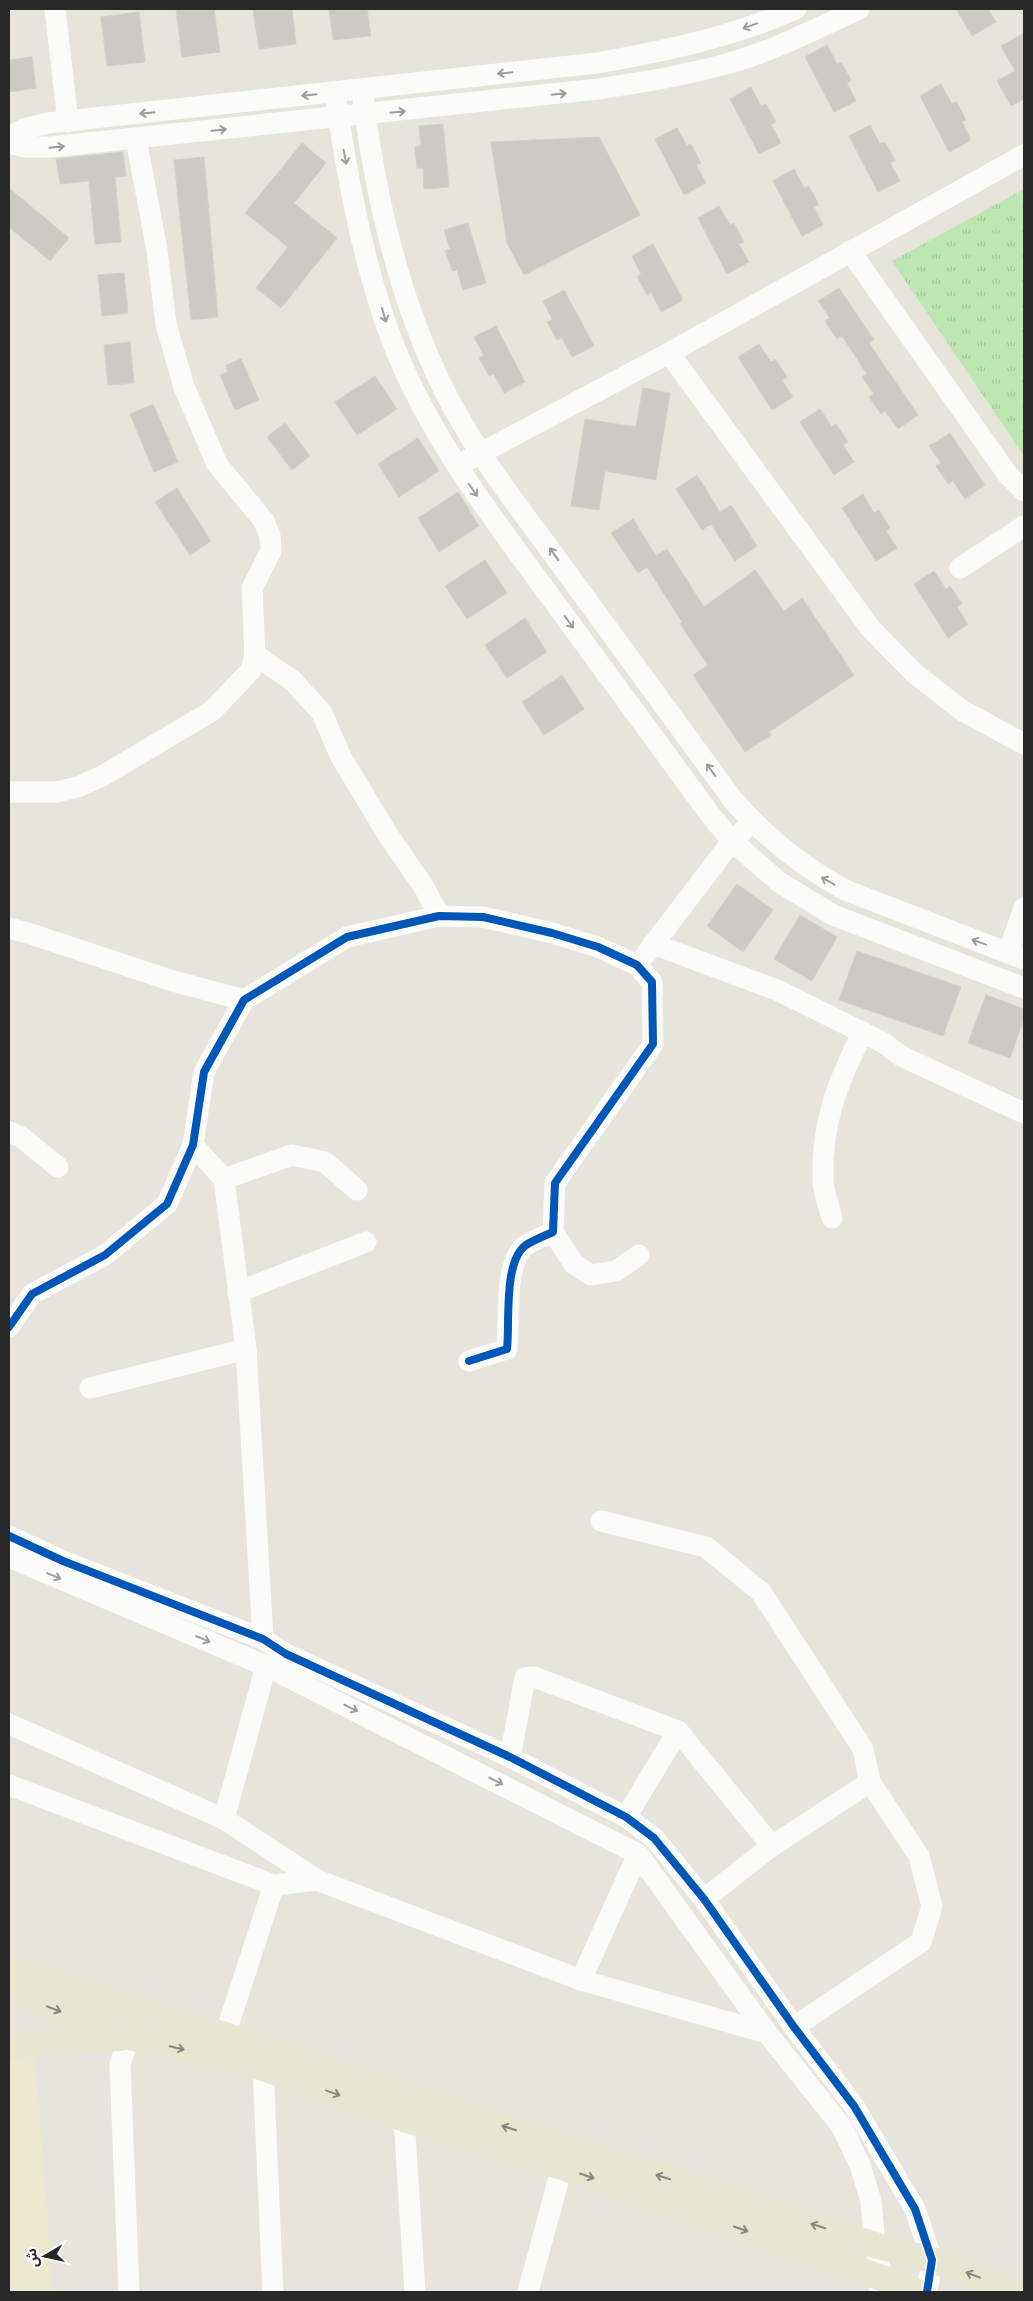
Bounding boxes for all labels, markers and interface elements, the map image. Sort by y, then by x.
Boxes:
one-way arrow [743,22,758,31]
one-way arrow [498,68,514,78]
one-way arrow [551,89,567,99]
one-way arrow [301,90,317,100]
one-way arrow [389,107,405,117]
one-way arrow [140,108,156,118]
one-way arrow [210,125,226,135]
one-way arrow [49,142,65,151]
one-way arrow [341,149,350,165]
one-way arrow [380,307,390,323]
one-way arrow [468,483,478,497]
one-way arrow [548,548,559,561]
one-way arrow [564,615,574,629]
one-way arrow [706,764,717,777]
one-way arrow [821,876,836,885]
one-way arrow [971,937,987,946]
one-way arrow [46,1572,61,1582]
one-way arrow [196,1636,211,1645]
one-way arrow [343,1703,358,1713]
one-way arrow [488,1777,503,1787]
one-way arrow [46,2005,61,2014]
one-way arrow [168,2044,184,2053]
one-way arrow [324,2089,340,2098]
one-way arrow [501,2122,517,2132]
one-way arrow [579,2172,594,2181]
one-way arrow [656,2172,672,2181]
one-way arrow [811,2221,827,2230]
one-way arrow [732,2225,748,2234]
north arrow [20,2231,70,2281]
text: ش [21,2247,44,2269]
one-way arrow [966,2270,981,2279]

